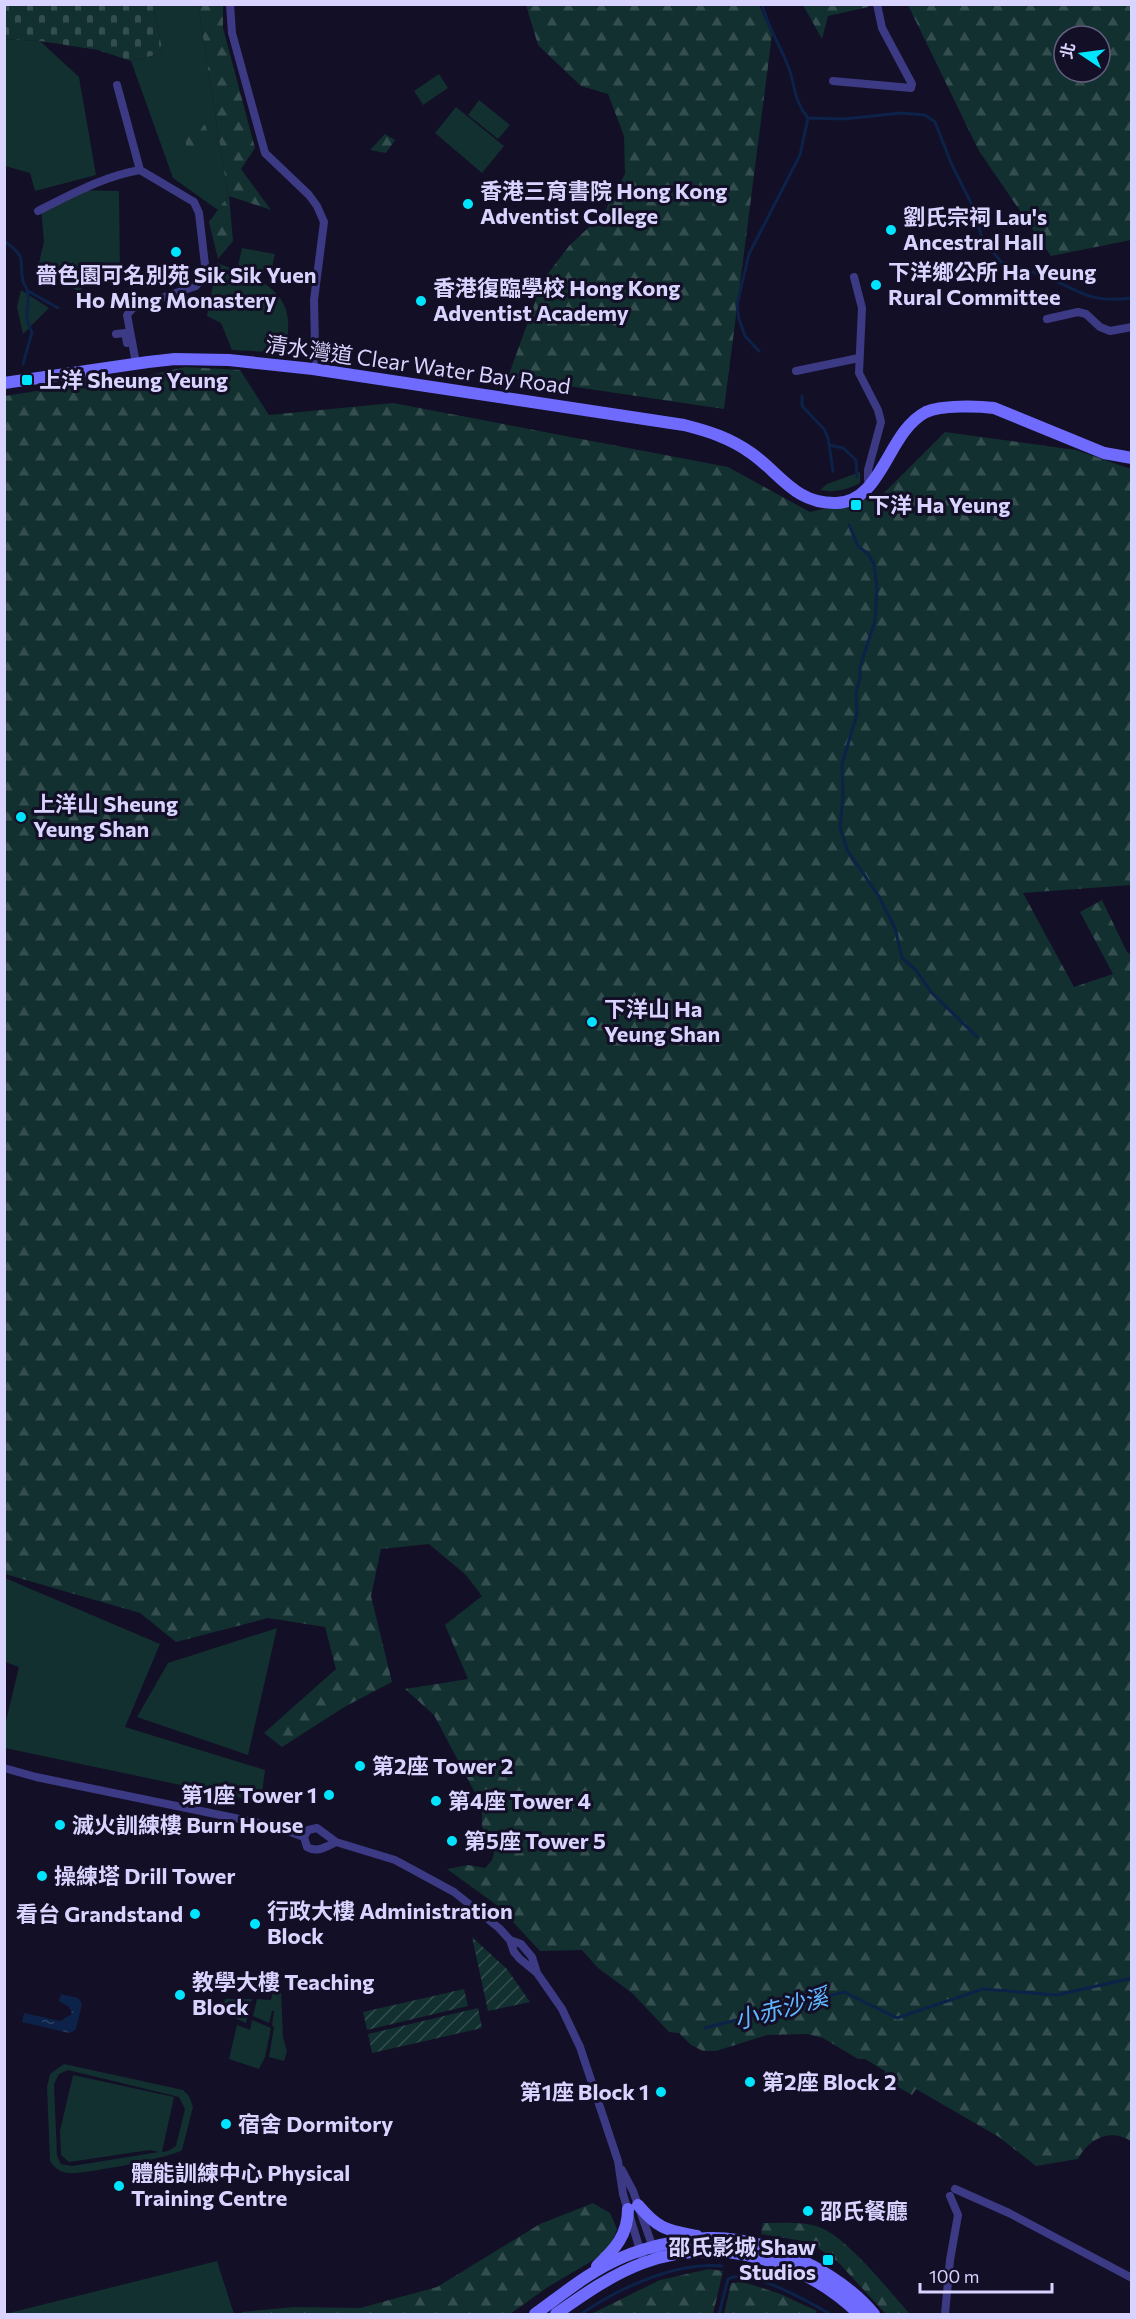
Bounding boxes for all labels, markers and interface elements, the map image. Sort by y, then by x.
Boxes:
north arrow [1052,24,1112,84]
text: 北 [1056,41,1078,60]
place label: 香港三育書院 Hong Kong Adventist College [480,177,727,229]
marker: 香港三育書院 Hong Kong Adventist College [461,197,475,211]
place label: 劉氏宗祠 Lau's Ancestral Hall [903,203,1047,255]
marker: 劉氏宗祠 Lau's Ancestral Hall [884,223,898,237]
marker: 嗇色園可名別苑 Sik Sik Yuen Ho Ming Monastery [169,245,183,259]
place label: 下洋鄉公所 Ha Yeung Rural Committee [888,258,1096,310]
place label: 嗇色園可名別苑 Sik Sik Yuen Ho Ming Monastery [36,261,316,313]
place label: 香港復臨學校 Hong Kong Adventist Academy [433,274,680,326]
marker: 下洋鄉公所 Ha Yeung Rural Committee [869,278,883,292]
marker: 香港復臨學校 Hong Kong Adventist Academy [414,294,428,308]
street label: 清水灣道 Clear Water Bay Road [264,330,572,399]
place label: 上洋 Sheung Yeung [39,366,228,393]
marker: 上洋 Sheung Yeung [20,373,34,387]
place label: 下洋 Ha Yeung [868,491,1010,518]
marker: 下洋 Ha Yeung [849,498,863,512]
place label: 上洋山 Sheung Yeung Shan [33,790,178,842]
marker: 上洋山 Sheung Yeung Shan [14,810,28,824]
place label: 下洋山 Ha Yeung Shan [604,995,720,1047]
marker: 下洋山 Ha Yeung Shan [585,1015,599,1029]
place label: 第2座 Tower 2 [372,1752,513,1779]
marker: 第2座 Tower 2 [353,1759,367,1773]
place label: 第1座 Tower 1 [181,1781,317,1808]
place label: 第4座 Tower 4 [448,1787,591,1814]
marker: 第1座 Tower 1 [322,1788,336,1802]
marker: 第4座 Tower 4 [429,1794,443,1808]
place label: 滅火訓練樓 Burn House [72,1811,303,1838]
marker: 滅火訓練樓 Burn House [53,1818,67,1832]
place label: 第5座 Tower 5 [464,1827,606,1854]
marker: 第5座 Tower 5 [445,1834,459,1848]
place label: 操練塔 Drill Tower [54,1862,235,1889]
marker: 操練塔 Drill Tower [35,1869,49,1883]
place label: 行政大樓 Administration Block [267,1897,513,1949]
place label: 看台 Grandstand [16,1900,183,1927]
marker: 看台 Grandstand [188,1907,202,1921]
marker: 行政大樓 Administration Block [248,1917,262,1931]
place label: 教學大樓 Teaching Block [192,1968,374,2020]
water label: 小赤沙溪 [730,1980,834,2034]
marker: 教學大樓 Teaching Block [173,1988,187,2002]
place label: 第2座 Block 2 [762,2068,896,2095]
marker: 第2座 Block 2 [743,2075,757,2089]
place label: 第1座 Block 1 [520,2078,649,2105]
marker: 第1座 Block 1 [654,2085,668,2099]
place label: 宿舍 Dormitory [238,2110,393,2137]
marker: 宿舍 Dormitory [219,2117,233,2131]
place label: 體能訓練中心 Physical Training Centre [131,2159,350,2211]
marker: 體能訓練中心 Physical Training Centre [112,2179,126,2193]
place label: 邵氏餐廳 [820,2197,908,2224]
marker: 邵氏餐廳 [801,2204,815,2218]
place label: 邵氏影城 Shaw Studios [668,2233,816,2285]
marker: 邵氏影城 Shaw Studios [821,2253,835,2267]
scale bar [920,2256,1052,2294]
text: 100 m [929,2265,979,2287]

